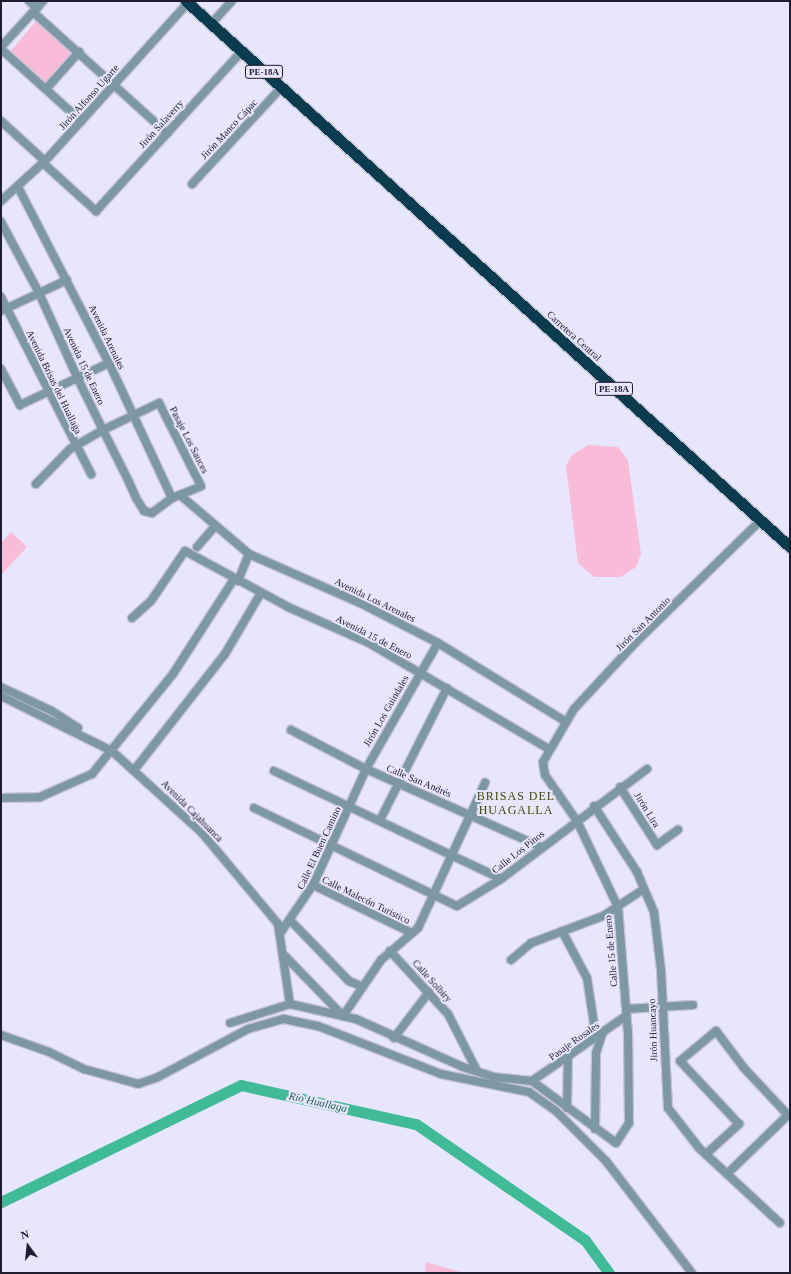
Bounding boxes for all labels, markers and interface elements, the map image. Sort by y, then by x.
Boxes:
street label: Jirón Alfonso Ugarte [56,62,122,132]
road number: PE-18A [245,65,283,79]
street label: Jirón Manco Cápac [198,96,260,162]
street label: Jirón Salaverry [136,97,186,151]
street label: Avenida Arenales [86,302,128,372]
street label: Carretera Central [544,308,604,364]
street label: Avenida 15 de Enero [61,325,107,407]
street label: Avenida Brisas del Huallaga [24,328,84,436]
road number: PE-18A [595,382,633,396]
street label: Pasaje Los Sauces [167,405,211,475]
street label: Avenida Los Arenales [333,575,417,625]
street label: Jirón San Antonio [613,594,673,654]
street label: Avenida 15 de Enero [334,613,414,661]
street label: Jirón Los Guindales [361,673,411,749]
street label: Calle San Andrés [384,762,454,800]
street label: Avenida Cajahuanca [159,778,225,844]
district label: BRISAS DEL HUAGALLA [477,790,555,818]
street label: Jirón Lira [632,790,662,830]
street label: Calle El Buen Camino [294,805,344,891]
street label: Calle Los Pinos [489,828,547,876]
street label: Calle Malecón Turistico [320,873,412,927]
street label: Calle 15 de Enero [602,915,620,987]
street label: Calle Soibiry [410,957,454,1005]
street label: Jirón Huancayo [646,998,660,1062]
street label: Pasaje Rosales [546,1019,602,1063]
water label: Río Huallaga [287,1089,349,1115]
north arrow [8,1226,48,1266]
text: N [19,1228,30,1241]

